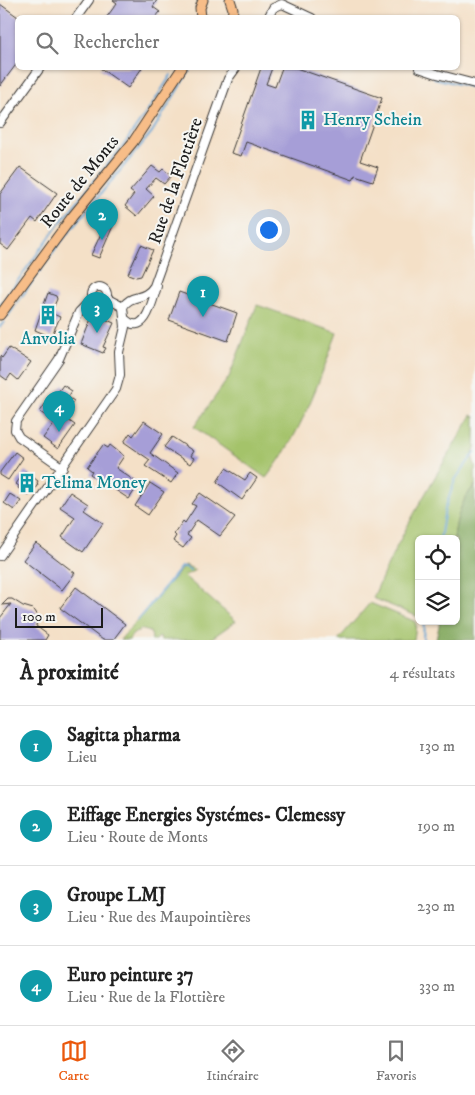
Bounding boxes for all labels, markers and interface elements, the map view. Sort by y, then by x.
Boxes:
search box [15,15,460,70]
icon: search [33,29,61,57]
text: Rechercher [73,31,159,54]
building icon: Henry Schein [297,109,319,131]
place label: Henry Schein [323,109,422,131]
street label: Rue de la Flottière [144,115,208,247]
street label: Route de Monts [36,131,124,233]
pin: 2 [86,199,118,240]
your location [256,217,282,243]
pin: 1 [187,276,219,317]
pin: 3 [81,292,113,333]
building icon: Anvolia [37,304,59,326]
place label: Anvolia [20,328,76,350]
pin: 4 [43,391,75,432]
building icon: Telima Money [16,472,38,494]
place label: Telima Money [42,472,147,494]
map controls [415,535,460,625]
button: locate [415,535,460,580]
button: layers [415,580,460,625]
scale bar [15,605,102,628]
text: 100 m [22,608,56,626]
text: À proximité [20,660,119,686]
text: 4 résultats [390,663,455,683]
text: Sagitta pharma [67,724,180,747]
text: 1 [33,736,39,756]
text: 130 m [419,736,455,756]
text: Lieu [67,747,97,767]
text: Eiffage Energies Systémes- Clemessy [67,804,345,827]
text: 2 [32,816,40,836]
text: 190 m [417,816,455,836]
text: Lieu · Route de Monts [67,827,208,847]
text: Groupe LMJ [67,884,166,907]
text: 3 [33,896,39,916]
text: 230 m [417,896,455,916]
text: Lieu · Rue des Maupointières [67,907,251,927]
text: Euro peinture 37 [67,964,194,987]
text: 4 [31,976,41,996]
text: 330 m [419,976,455,996]
text: Lieu · Rue de la Flottière [67,987,225,1007]
tab: Carte [59,1037,89,1085]
tab: Itinéraire [206,1037,259,1085]
tab: Favoris [376,1037,416,1085]

